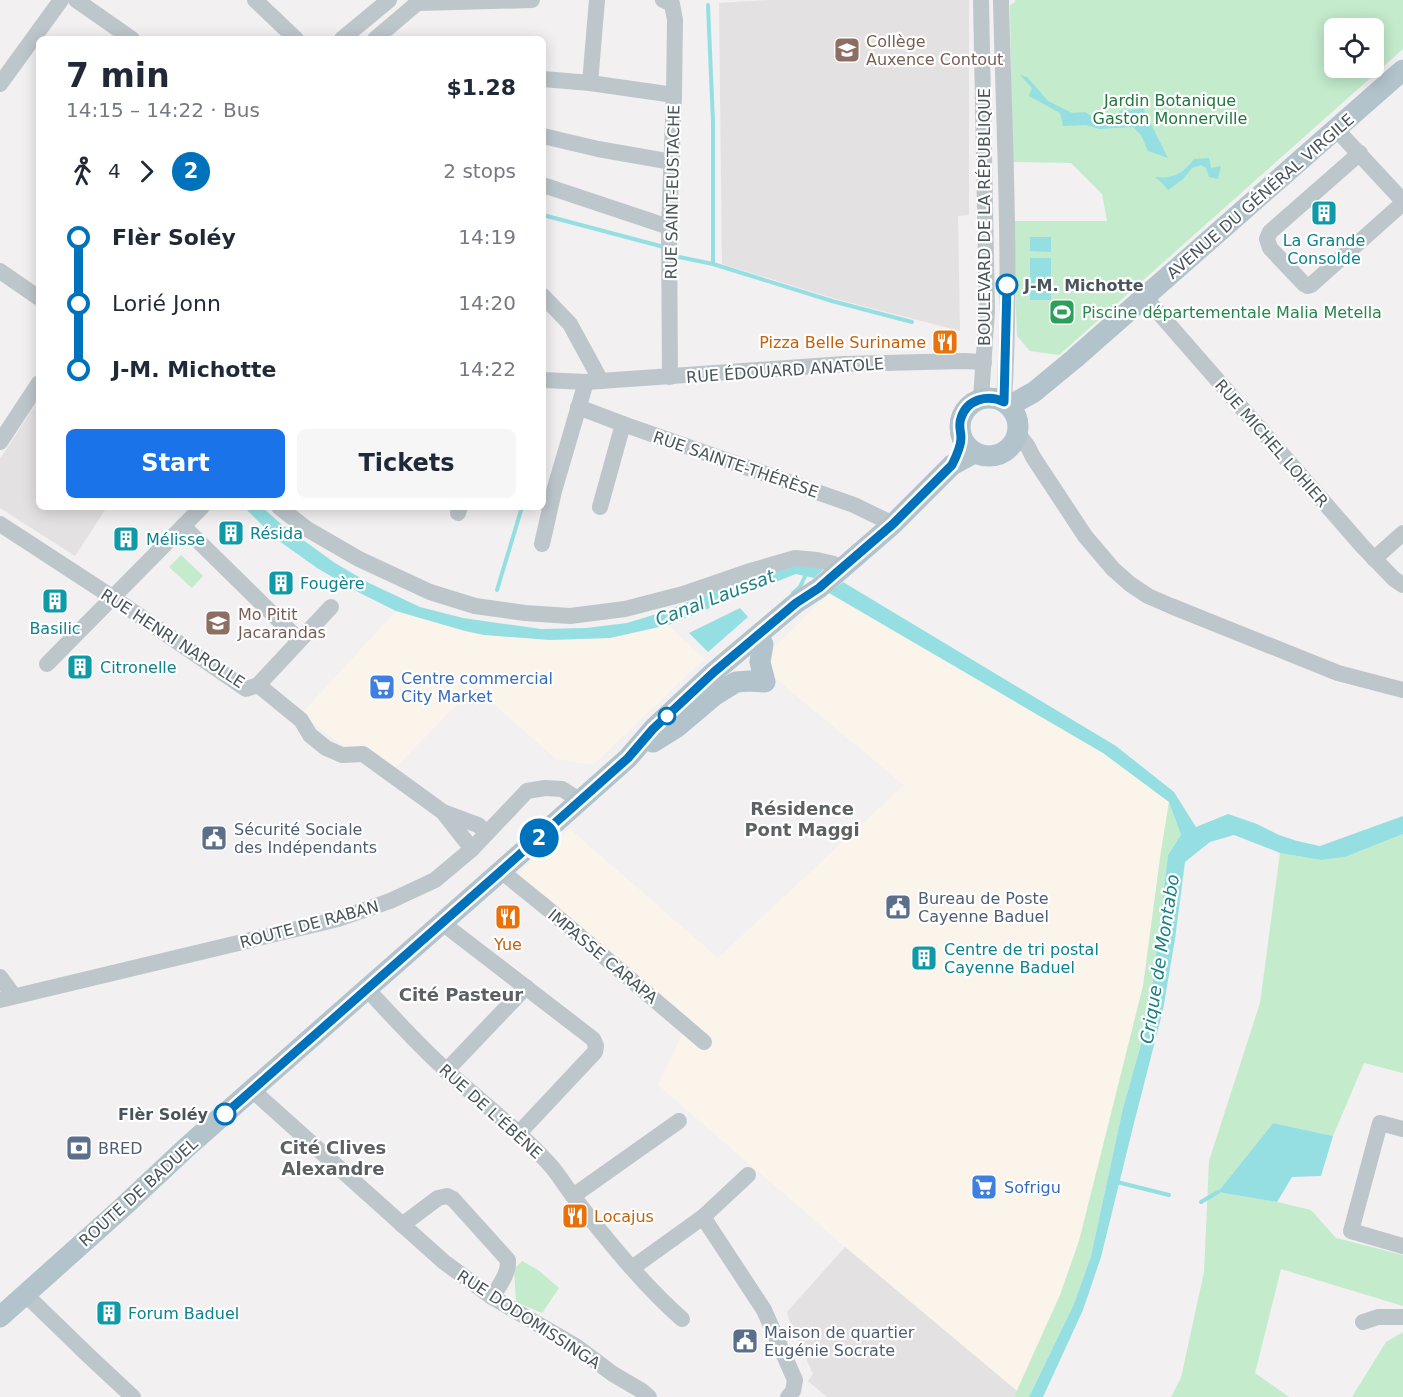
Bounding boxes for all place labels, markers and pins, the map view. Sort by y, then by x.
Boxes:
place label: Collège Auxence Contout [866,32,1003,69]
school or university icon: Collège Auxence Contout [832,35,862,65]
building icon: La Grande Consolde [1309,198,1339,228]
place label: La Grande Consolde [1283,231,1365,268]
marker: J-M. Michotte [996,274,1018,296]
place label: J-M. Michotte [1023,276,1144,295]
sports icon: Piscine départementale Malia Metella [1047,297,1077,327]
place label: Piscine départementale Malia Metella [1082,303,1382,322]
restaurant icon: Pizza Belle Suriname [930,327,960,357]
place label: Pizza Belle Suriname [759,333,926,352]
building icon: Résida [216,518,246,548]
building icon: Mélisse [111,524,141,554]
place label: Résida [250,524,303,543]
place label: Mélisse [146,530,205,549]
building icon: Fougère [266,568,296,598]
place label: Fougère [300,574,365,593]
building icon: Basilic [40,586,70,616]
place label: Mo Pitit Jacarandas [237,605,326,642]
school or university icon: Mo Pitit Jacarandas [203,608,233,638]
place label: Basilic [29,619,81,638]
building icon: Citronelle [65,652,95,682]
place label: Citronelle [100,658,177,677]
place label: Centre commercial City Market [401,669,553,706]
supermarket icon: Centre commercial City Market [367,672,397,702]
unlabelled marker [658,707,676,725]
place label: Sécurité Sociale des Indépendants [234,820,377,857]
public building icon: Sécurité Sociale des Indépendants [199,823,229,853]
place label: Bureau de Poste Cayenne Baduel [918,889,1049,926]
public building icon: Bureau de Poste Cayenne Baduel [883,892,913,922]
restaurant icon: Yue [493,902,523,932]
place label: Yue [493,935,522,954]
place label: Centre de tri postal Cayenne Baduel [944,940,1099,977]
building icon: Centre de tri postal Cayenne Baduel [909,943,939,973]
marker: Flèr Soléy [214,1103,236,1125]
place label: Flèr Soléy [118,1105,209,1124]
bank icon: BRED [64,1133,94,1163]
place label: BRED [98,1139,143,1158]
supermarket icon: Sofrigu [969,1172,999,1202]
place label: Sofrigu [1004,1178,1061,1197]
restaurant icon: Locajus [560,1201,590,1231]
place label: Locajus [594,1207,654,1226]
building icon: Forum Baduel [94,1298,124,1328]
place label: Forum Baduel [128,1304,239,1323]
place label: Maison de quartier Eugénie Socrate [764,1323,915,1360]
public building icon: Maison de quartier Eugénie Socrate [730,1326,760,1356]

